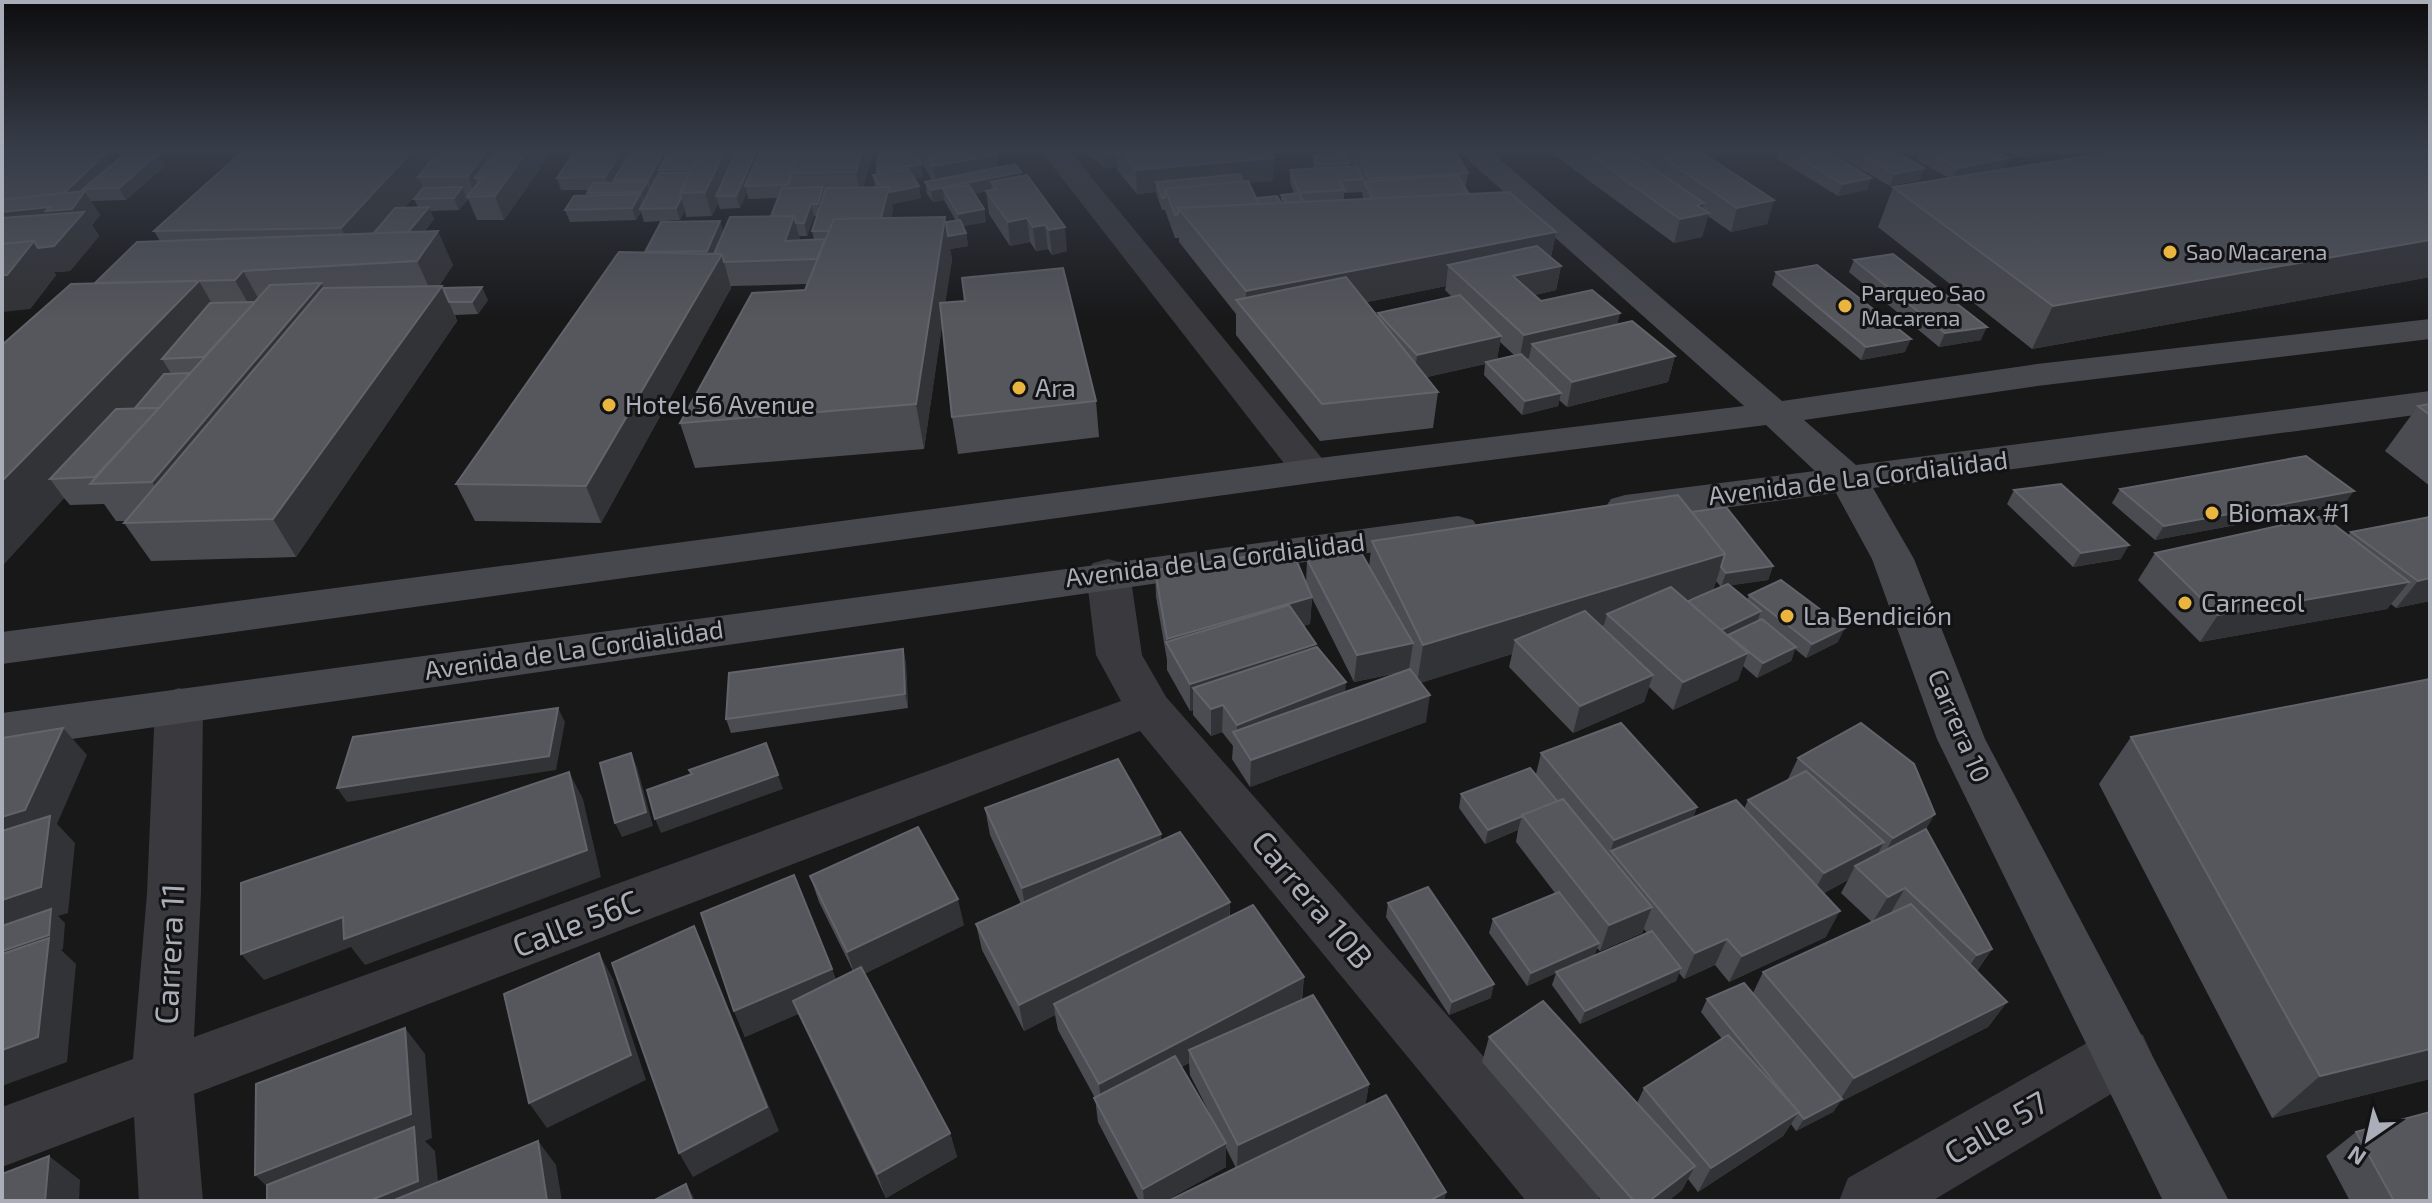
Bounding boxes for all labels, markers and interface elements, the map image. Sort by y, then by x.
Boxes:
place label: Sao Macarena [2186,238,2327,264]
marker: Sao Macarena [2161,243,2179,261]
place label: Parqueo Sao Macarena [1861,279,1986,330]
marker: Parqueo Sao Macarena [1836,297,1854,315]
place label: Ara [1035,371,1076,402]
marker: Ara [1010,379,1028,397]
place label: Hotel 56 Avenue [625,388,815,419]
marker: Hotel 56 Avenue [600,396,618,414]
street label: Avenida de La Cordialidad [1706,443,2009,510]
place label: Biomax #1 [2228,496,2350,527]
marker: Biomax #1 [2203,504,2221,522]
street label: Avenida de La Cordialidad [1063,525,1366,592]
place label: Carnecol [2201,586,2305,617]
marker: Carnecol [2176,594,2194,612]
place label: La Bendición [1803,599,1952,630]
marker: La Bendición [1778,607,1796,625]
street label: Avenida de La Cordialidad [422,612,725,685]
street label: Carrera 10 [1923,664,1998,787]
street label: Carrera 10B [1245,822,1382,975]
street label: Calle 56C [506,881,644,964]
street label: Carrera 11 [145,882,191,1025]
street label: Calle 57 [1937,1082,2053,1171]
north arrow [2328,1099,2408,1179]
text: N [2342,1141,2370,1172]

